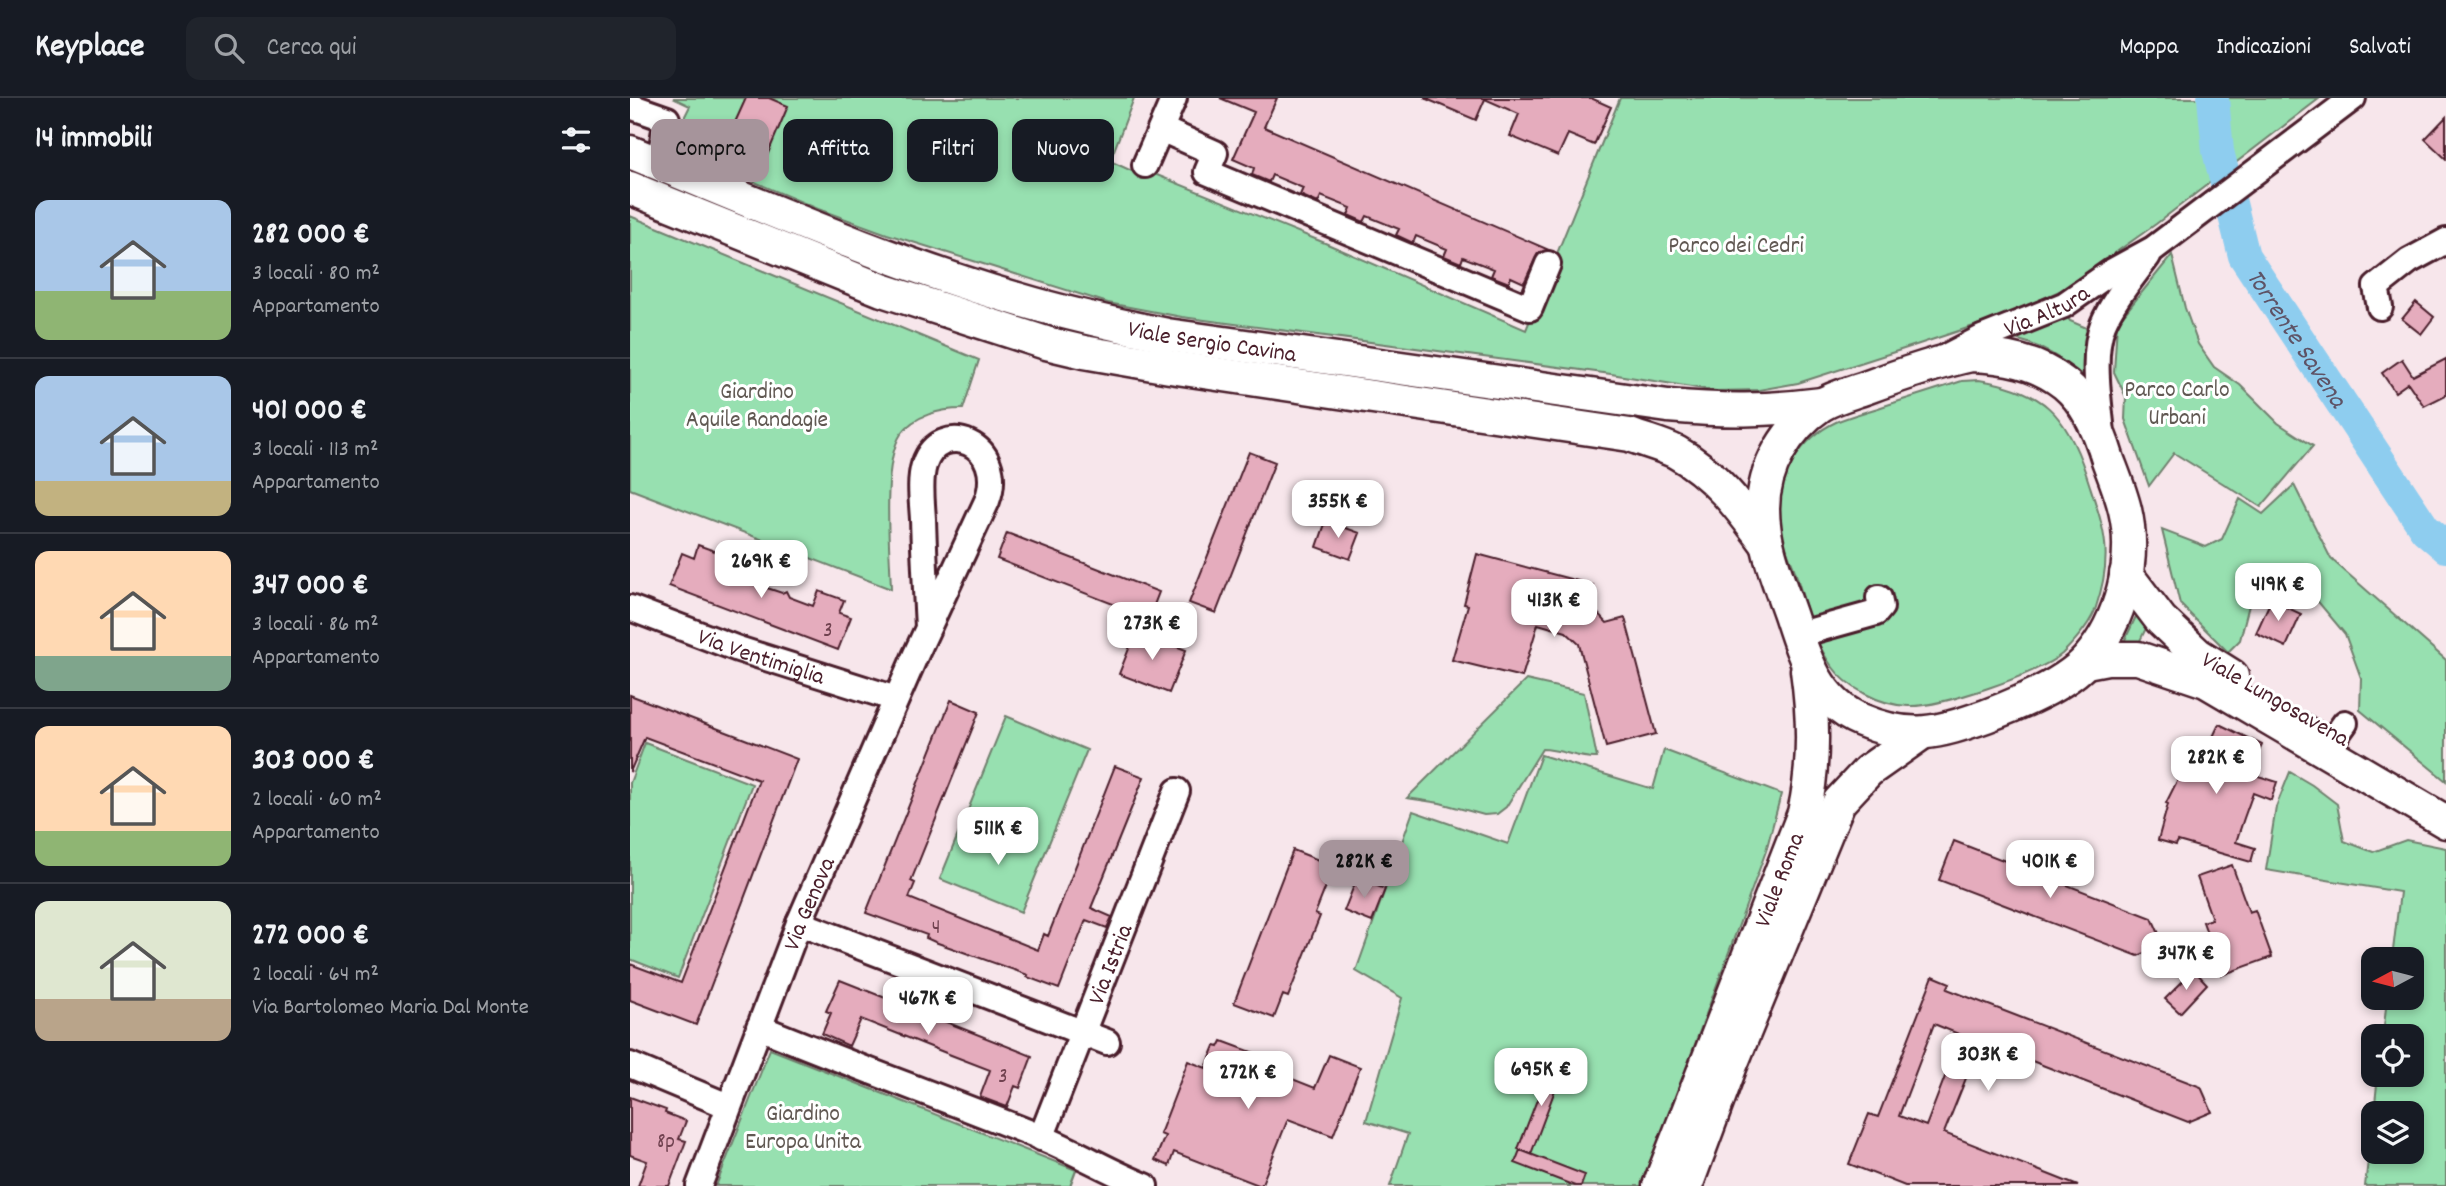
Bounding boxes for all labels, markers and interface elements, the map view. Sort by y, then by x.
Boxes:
search box [186,17,676,80]
text: Keyplace [35,25,144,72]
icon: search [210,29,248,67]
text: Cerca qui [266,30,357,67]
text: Mappa [2119,31,2178,65]
text: Indicazioni [2216,31,2311,65]
text: Salvati [2349,31,2411,65]
text: 14 immobili [35,119,152,162]
chip: Compra [651,119,769,182]
chip: Affitta [783,119,893,182]
chip: Filtri [907,119,998,182]
chip: Nuovo [1012,119,1114,182]
icon: filters [557,121,595,159]
text: 282 000 € [252,215,370,258]
icon: home [91,228,175,312]
park label: Parco dei Cedri [1668,230,1804,264]
text: 3 locali · 80 m² [252,258,380,291]
water label: Torrente Savena [2235,263,2356,418]
street label: Via Altura [1999,278,2098,347]
text: Appartamento [252,291,380,324]
street label: Viale Sergio Cavina [1124,313,1299,373]
park label: Parco Carlo Urbani [2124,374,2230,436]
park label: Giardino Aquile Randagie [686,376,828,438]
text: 401 000 € [252,391,367,434]
icon: home [91,404,175,488]
text: 3 locali · 113 m² [252,434,378,467]
text: Appartamento [252,467,380,500]
pin: 355K € [1281,480,1395,540]
text: 355K € [1308,486,1368,519]
pin: 269K € [704,540,818,600]
text: 269K € [731,546,791,579]
pin: 419K € [2221,564,2335,623]
text: 347 000 € [252,566,369,609]
text: 419K € [2251,569,2305,602]
icon: home [91,579,175,663]
pin: 413K € [1497,580,1611,639]
text: 413K € [1527,585,1581,618]
pin: 273K € [1095,602,1209,662]
text: 273K € [1123,608,1181,641]
text: 3 locali · 86 m² [252,609,379,642]
house number: 3 [823,617,833,647]
street label: Via Ventimiglia [692,621,829,696]
text: Appartamento [252,642,380,675]
street label: Viale Lungosavena [2194,644,2355,757]
pin: 282K € [2159,736,2273,796]
text: 303 000 € [252,741,375,784]
text: 282K € [2187,742,2245,775]
icon: home [91,754,175,838]
text: 2 locali · 60 m² [252,784,382,817]
pin: 511K € [941,808,1055,867]
text: 511K € [973,813,1023,846]
text: Appartamento [252,817,380,850]
street label: Viale Roma [1747,827,1815,933]
pin: 282K € [1307,840,1421,900]
pin: 401K € [1993,840,2107,900]
text: 282K € [1335,846,1393,879]
text: 401K € [2022,846,2078,879]
street label: Via Genova [776,852,846,956]
house number: 4 [932,914,940,944]
text: 272 000 € [252,916,369,959]
street label: Via Istria [1081,919,1143,1010]
icon: home [91,929,175,1013]
pin: 347K € [2129,932,2243,992]
text: 347K € [2157,938,2215,971]
north arrow [2361,947,2424,1010]
map controls [2361,947,2424,1164]
text: 2 locali · 64 m² [252,959,379,992]
pin: 467K € [871,978,985,1037]
text: 467K € [899,983,957,1016]
text: Via Bartolomeo Maria Dal Monte [252,992,529,1025]
button: locate [2361,1024,2424,1087]
pin: 303K € [1931,1034,2045,1093]
text: 303K € [1957,1039,2019,1072]
pin: 695K € [1484,1048,1598,1108]
pin: 272K € [1191,1052,1305,1111]
text: 695K € [1510,1054,1572,1087]
text: 272K € [1219,1057,1277,1090]
house number: 3 [998,1063,1008,1093]
park label: Giardino Europa Unita [745,1098,862,1160]
button: layers [2361,1101,2424,1164]
house number: 8p [657,1128,675,1158]

